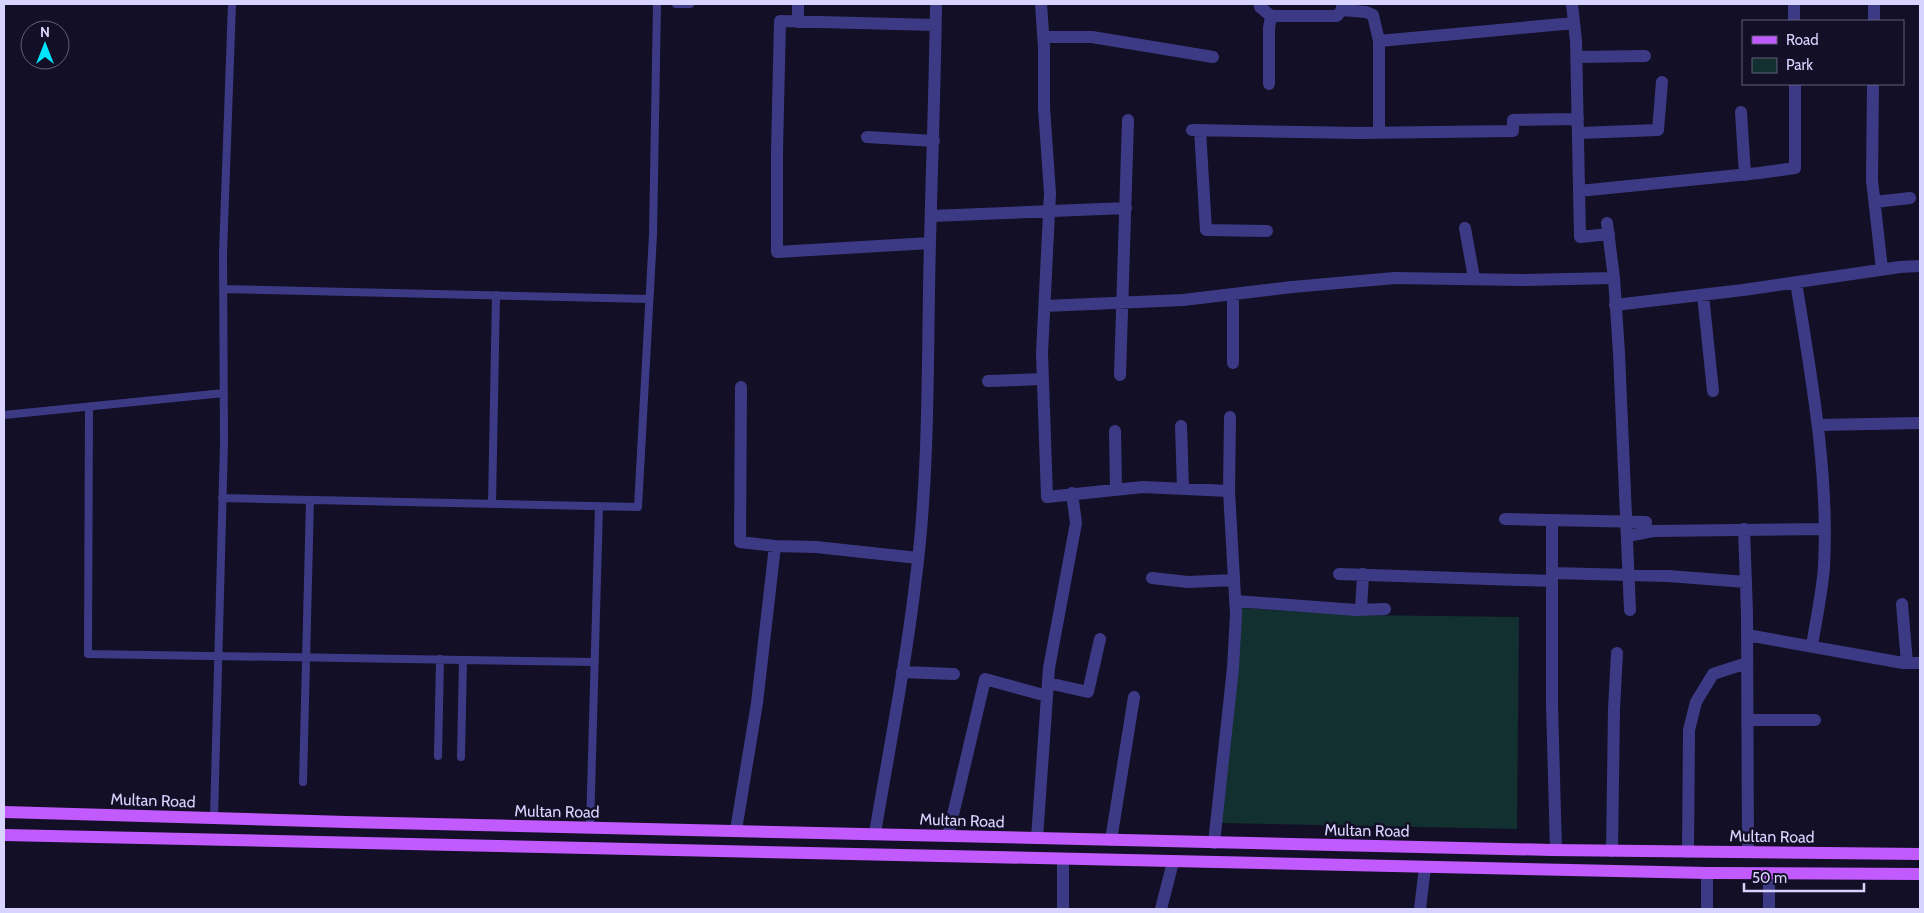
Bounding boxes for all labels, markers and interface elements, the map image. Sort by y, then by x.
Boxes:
north arrow [20,20,70,70]
legend [1742,20,1904,85]
text: N [40,23,50,41]
text: Road [1786,31,1819,49]
text: Park [1786,56,1813,74]
street label: Multan Road [110,790,196,811]
street label: Multan Road [514,801,600,822]
street label: Multan Road [919,810,1005,831]
street label: Multan Road [1324,820,1410,841]
street label: Multan Road [1729,826,1815,847]
scale bar [1744,860,1864,892]
text: 50 m [1752,869,1787,887]

